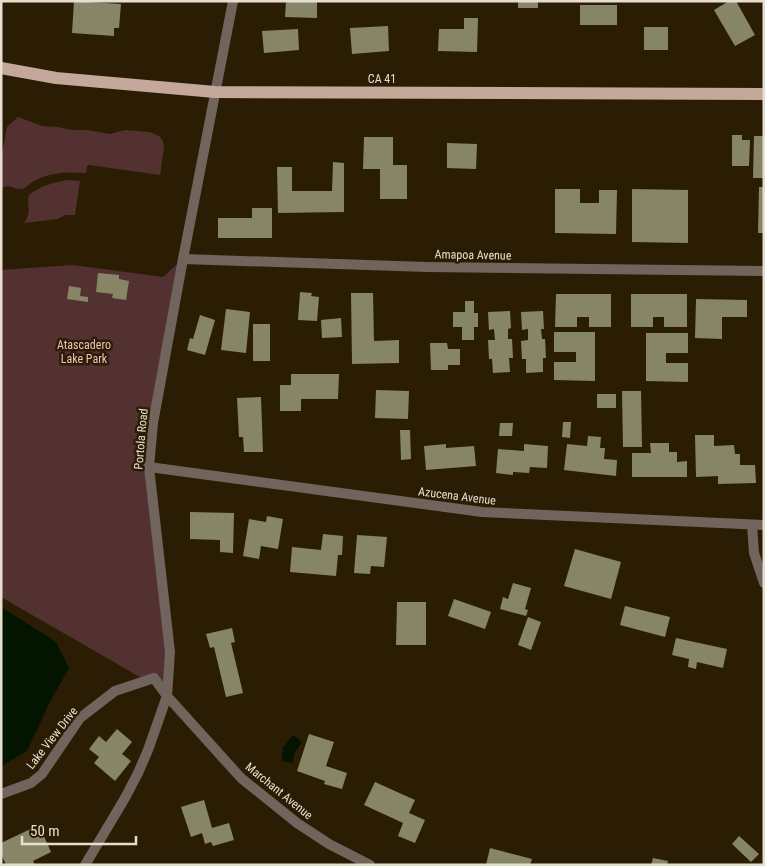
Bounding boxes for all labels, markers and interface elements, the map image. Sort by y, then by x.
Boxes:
street label: CA 41 [368,72,396,86]
street label: Amapoa Avenue [435,247,512,263]
park label: Atascadero Lake Park [57,338,111,366]
street label: Portola Road [131,408,151,470]
street label: Azucena Avenue [417,484,497,508]
street label: Lake View Drive [23,704,81,772]
street label: Marchant Avenue [243,760,316,823]
scale bar [22,814,136,846]
text: 50 m [30,822,60,840]

